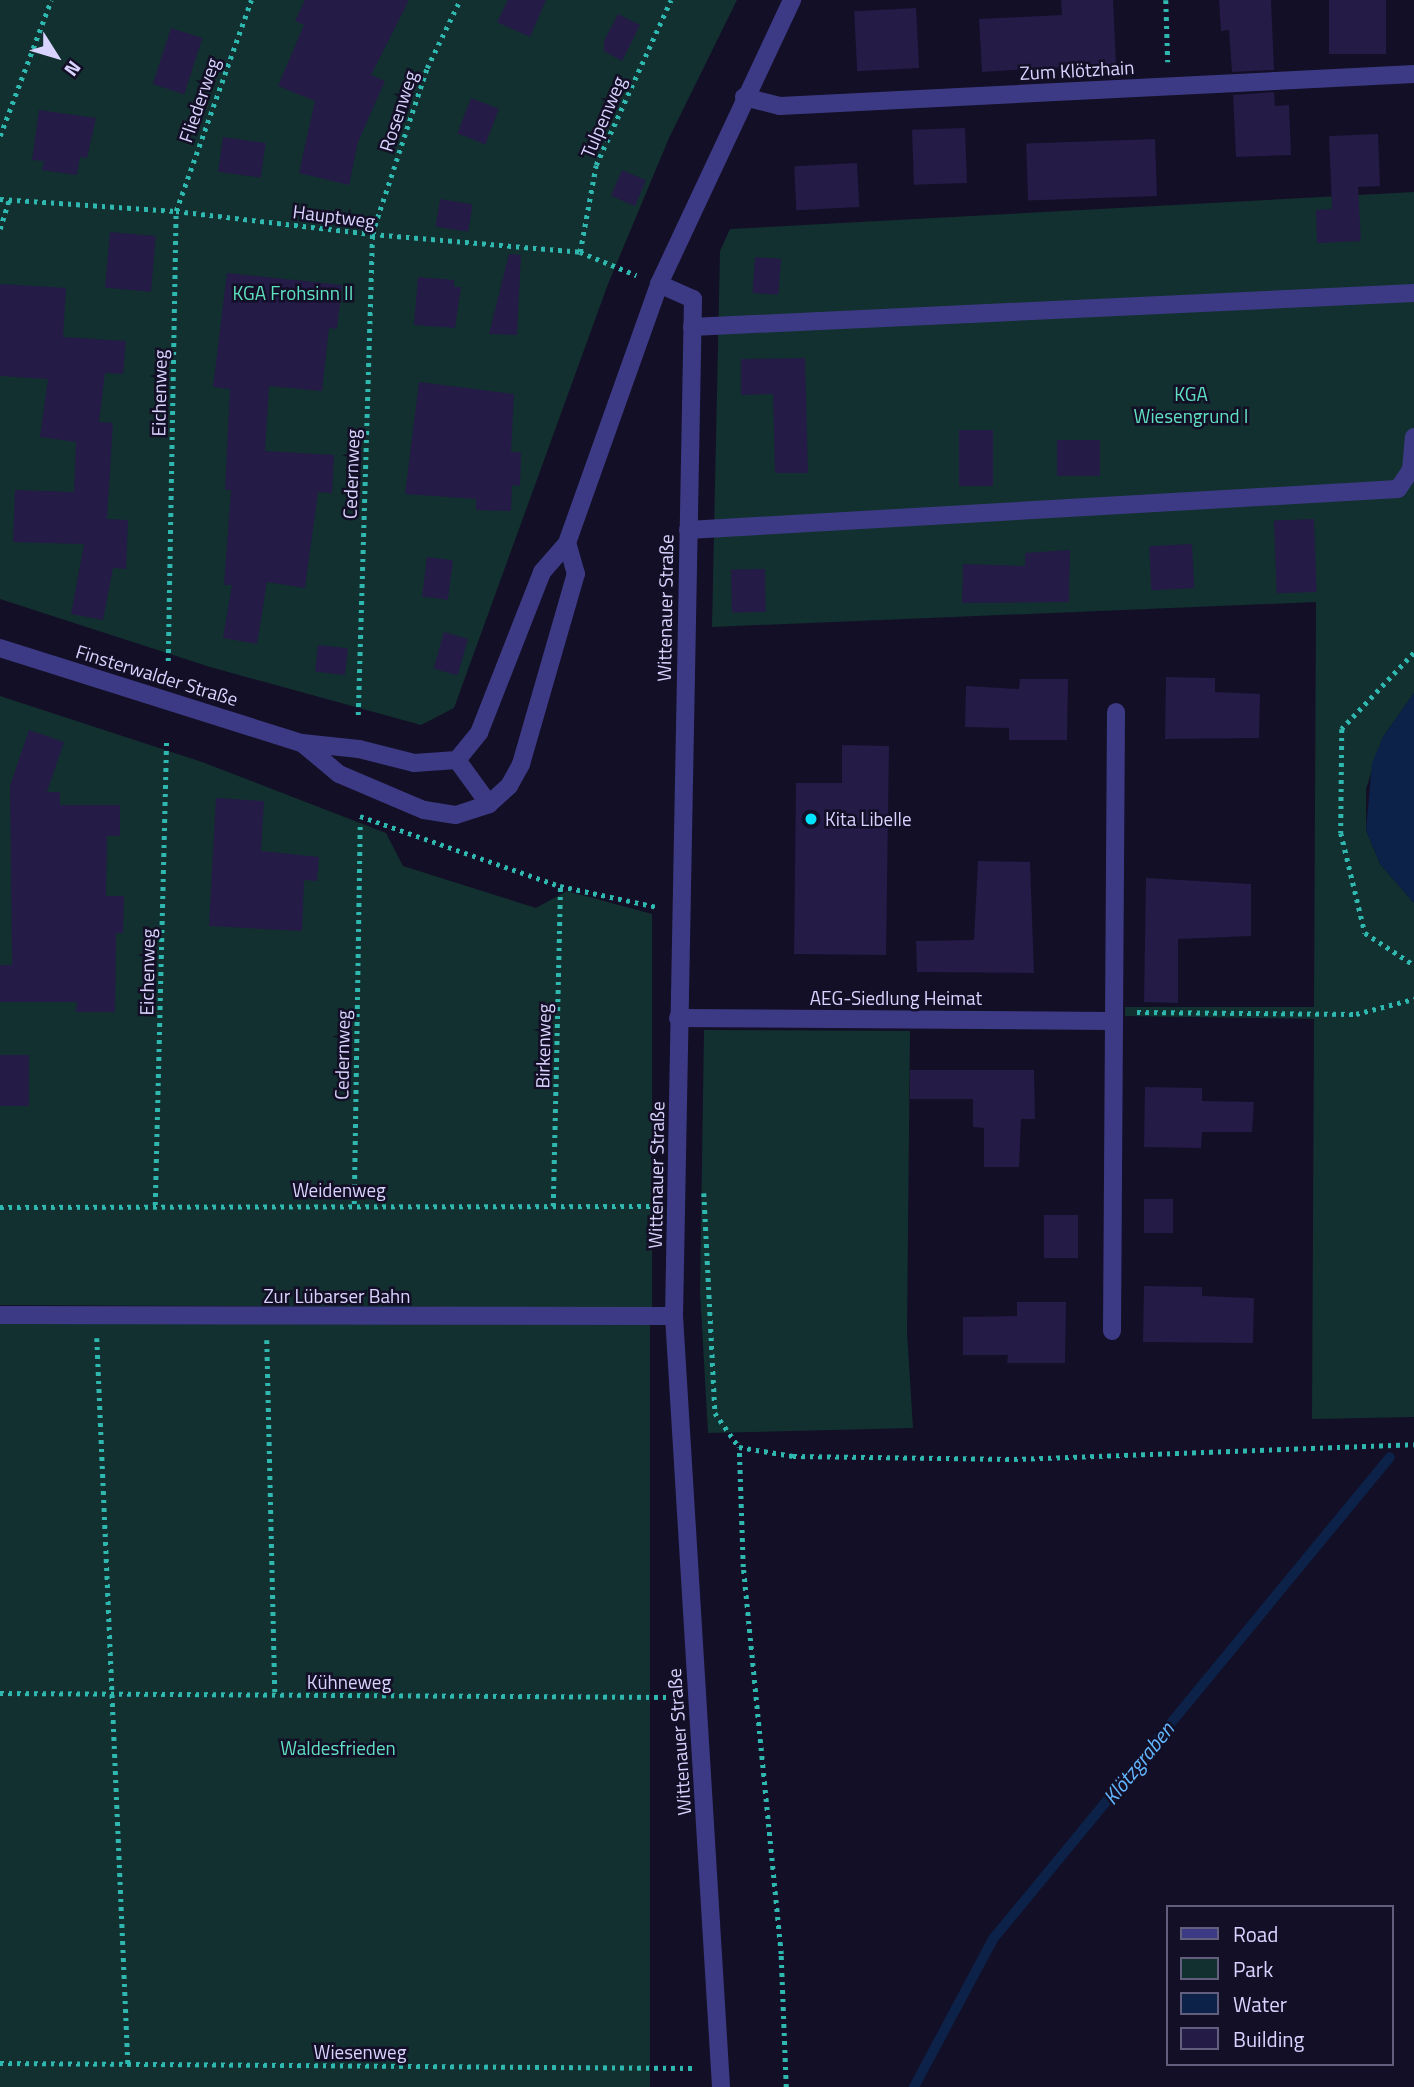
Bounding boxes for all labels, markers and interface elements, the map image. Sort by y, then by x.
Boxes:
north arrow [21,21,91,91]
text: N [58,55,89,83]
street label: Fliederweg [174,55,224,145]
street label: Zum Klötzhain [1019,56,1135,84]
street label: Rosenweg [374,68,422,154]
street label: Tulpenweg [576,73,630,161]
street label: Hauptweg [292,200,376,232]
park label: KGA Frohsinn II [233,282,353,304]
street label: Eichenweg [147,350,171,436]
park label: KGA Wiesengrund I [1134,383,1248,427]
street label: Cedernweg [338,429,364,519]
street label: Wittenauer Straße [652,534,678,682]
street label: Finsterwalder Straße [73,640,241,710]
place label: Kita Libelle [825,808,912,830]
marker: Kita Libelle [803,811,819,827]
street label: Eichenweg [135,929,159,1015]
street label: AEG-Siedlung Heimat [810,987,982,1009]
street label: Birkenweg [531,1003,555,1089]
street label: Cedernweg [330,1010,354,1100]
street label: Wittenauer Straße [643,1101,669,1249]
street label: Weidenweg [292,1179,386,1201]
street label: Zur Lübarser Bahn [264,1285,410,1307]
street label: Wittenauer Straße [662,1668,696,1816]
street label: Kühneweg [307,1671,391,1693]
water label: Klötzgraben [1097,1717,1179,1809]
park label: Waldesfrieden [280,1737,396,1759]
legend [1166,1905,1393,2066]
text: Road [1233,1918,1278,1950]
text: Park [1233,1953,1273,1985]
text: Water [1233,1988,1287,2020]
text: Building [1233,2023,1304,2055]
street label: Wiesenweg [314,2041,406,2063]

